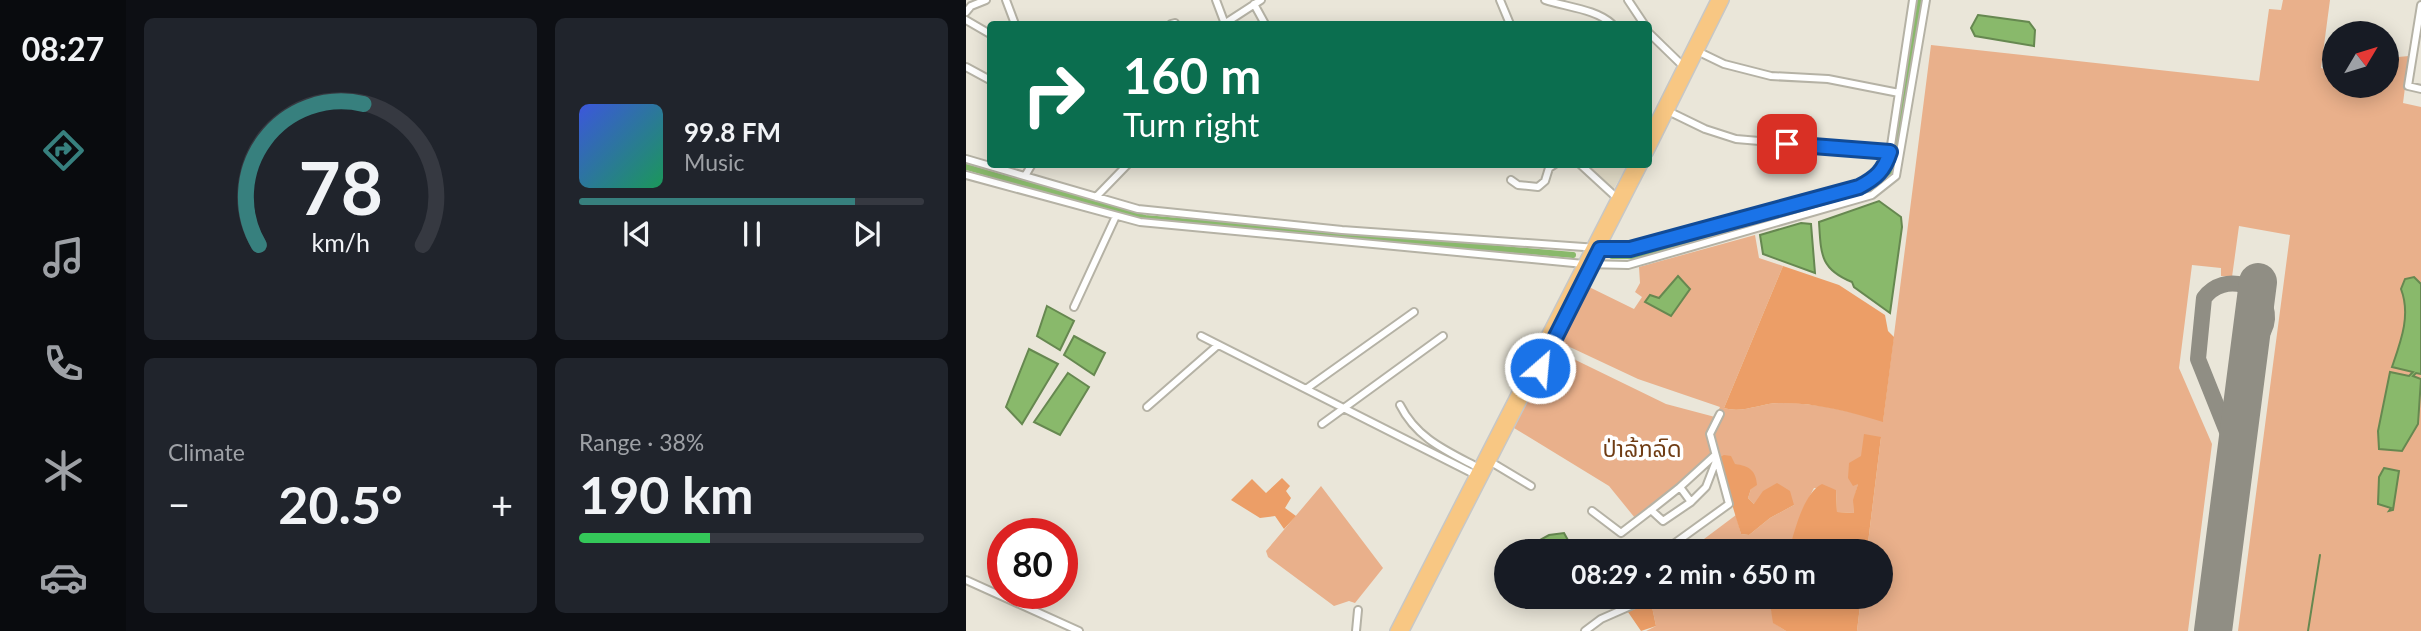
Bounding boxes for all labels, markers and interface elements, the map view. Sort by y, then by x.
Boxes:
north arrow [2322,21,2399,98]
map controls [2322,21,2399,98]
text: 08:27 [22,29,104,68]
text: 160 m [1123,46,1261,104]
icon: right [1008,49,1099,140]
text: Turn right [1123,105,1259,144]
pin [1757,114,1817,174]
text: 99.8 FM [684,116,781,148]
icon: arrive [1768,125,1806,163]
icon: directions [39,126,88,175]
text: 78 [298,143,383,231]
text: Music [684,148,744,176]
icon: previous [618,215,656,253]
icon: pause [733,215,771,253]
icon: next [848,215,886,253]
text: km/h [311,227,370,257]
icon: music [39,233,88,282]
position arrow [1503,331,1577,405]
icon: phone [39,339,88,388]
text: Range · 38% [579,428,704,456]
park label: ປ່າລ້ກລົດ [1602,434,1682,462]
text: Climate [168,438,245,466]
icon: climate [39,446,88,495]
text: 190 km [579,463,753,525]
text: 20.5° [278,473,403,535]
text: − [168,481,190,527]
text: + [491,481,513,527]
speed limit sign: 80 [987,518,1078,609]
icon: car [39,553,88,602]
text: 08:29 · 2 min · 650 m [1571,558,1816,590]

